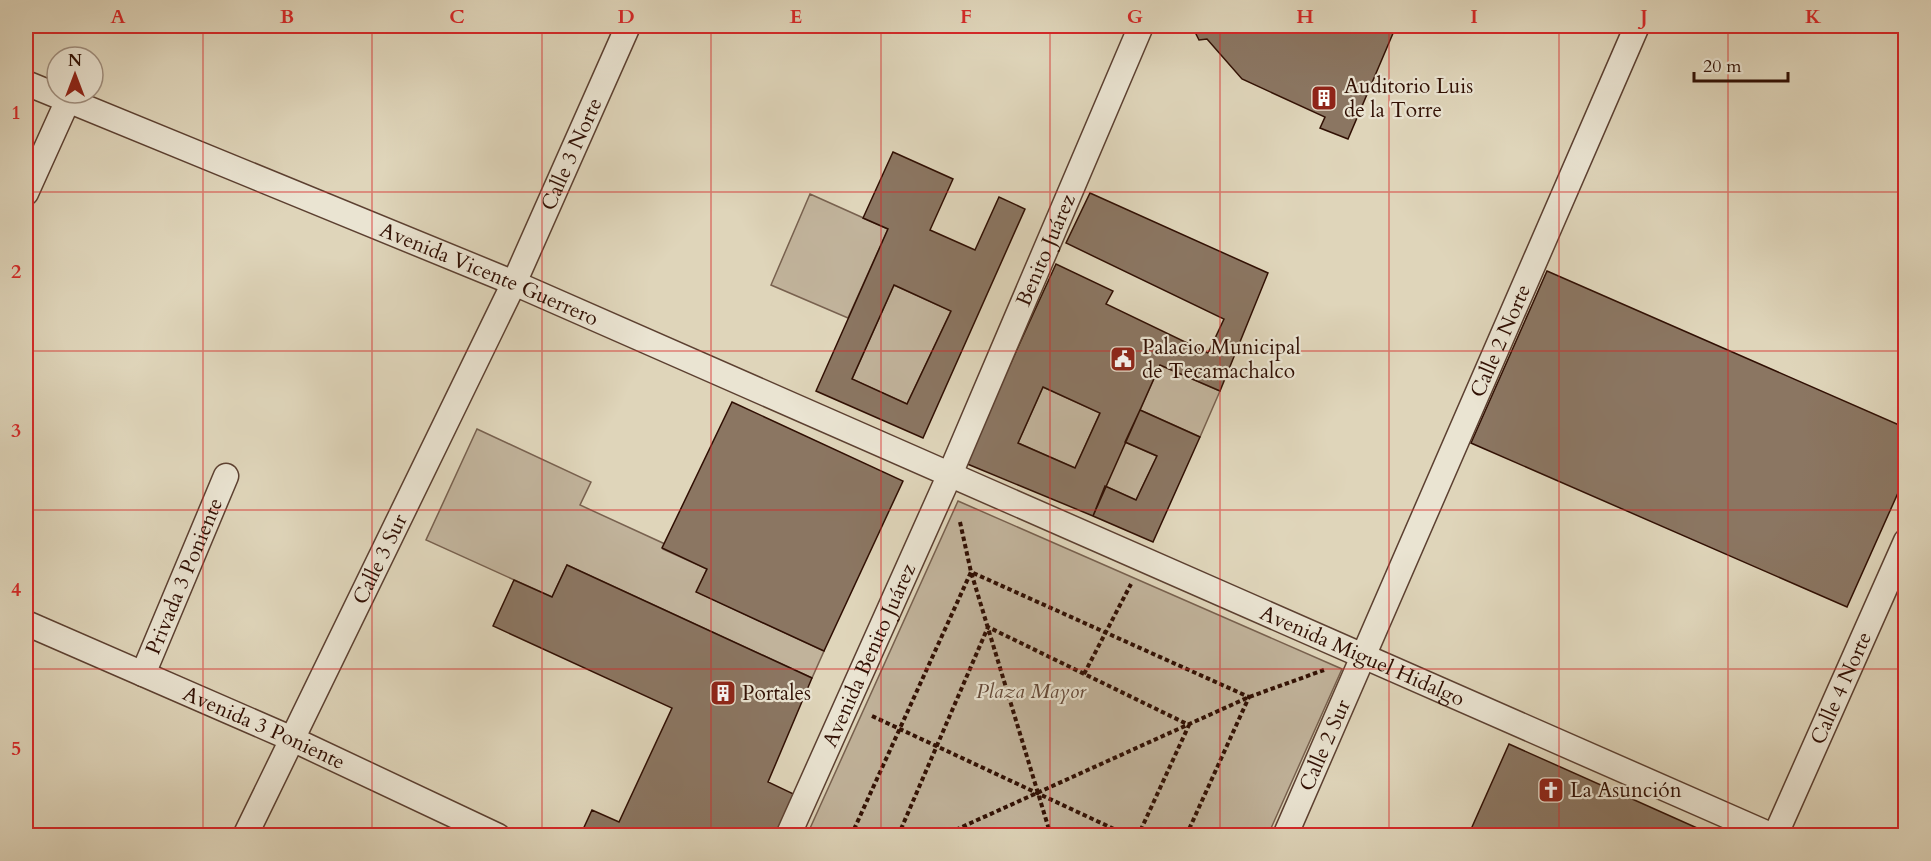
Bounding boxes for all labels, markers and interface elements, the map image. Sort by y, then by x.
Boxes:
text: A [110,3,126,30]
text: B [280,3,294,30]
text: C [449,3,465,30]
text: D [617,3,635,30]
text: E [790,3,802,30]
text: F [960,3,972,30]
text: G [1127,3,1143,30]
text: H [1296,3,1314,30]
text: I [1470,3,1478,30]
text: J [1637,3,1648,30]
text: K [1805,3,1822,30]
north arrow [45,45,105,105]
scale bar [1694,45,1788,83]
text: N [68,50,82,72]
text: 20 m [1703,54,1742,79]
place label: Auditorio Luis de la Torre [1344,72,1473,125]
building icon: Auditorio Luis de la Torre [1309,83,1339,113]
street label: Calle 3 Norte [534,93,609,215]
text: 1 [11,99,21,126]
street label: Benito Juárez [1009,189,1083,311]
street label: Avenida Vicente Guerrero [375,216,603,333]
text: 2 [11,258,21,285]
street label: Calle 2 Norte [1463,280,1538,402]
place label: Palacio Municipal de Tecamachalco [1142,333,1301,386]
public building icon: Palacio Municipal de Tecamachalco [1108,344,1138,374]
text: 3 [11,417,21,444]
street label: Privada 3 Poniente [139,494,230,659]
street label: Calle 3 Sur [346,509,415,609]
street label: Avenida Benito Juárez [816,558,923,752]
text: 4 [11,576,21,603]
street label: Avenida Miguel Hidalgo [1255,598,1469,714]
street label: Calle 4 Norte [1803,627,1879,749]
park label: Plaza Mayor [976,677,1087,706]
building icon: Portales [708,678,738,708]
street label: Avenida 3 Poniente [178,679,350,777]
place label: Portales [742,679,811,708]
street label: Calle 2 Sur [1292,695,1358,796]
text: 5 [11,735,21,762]
church icon: La Asunción [1536,775,1566,805]
place label: La Asunción [1570,776,1682,805]

